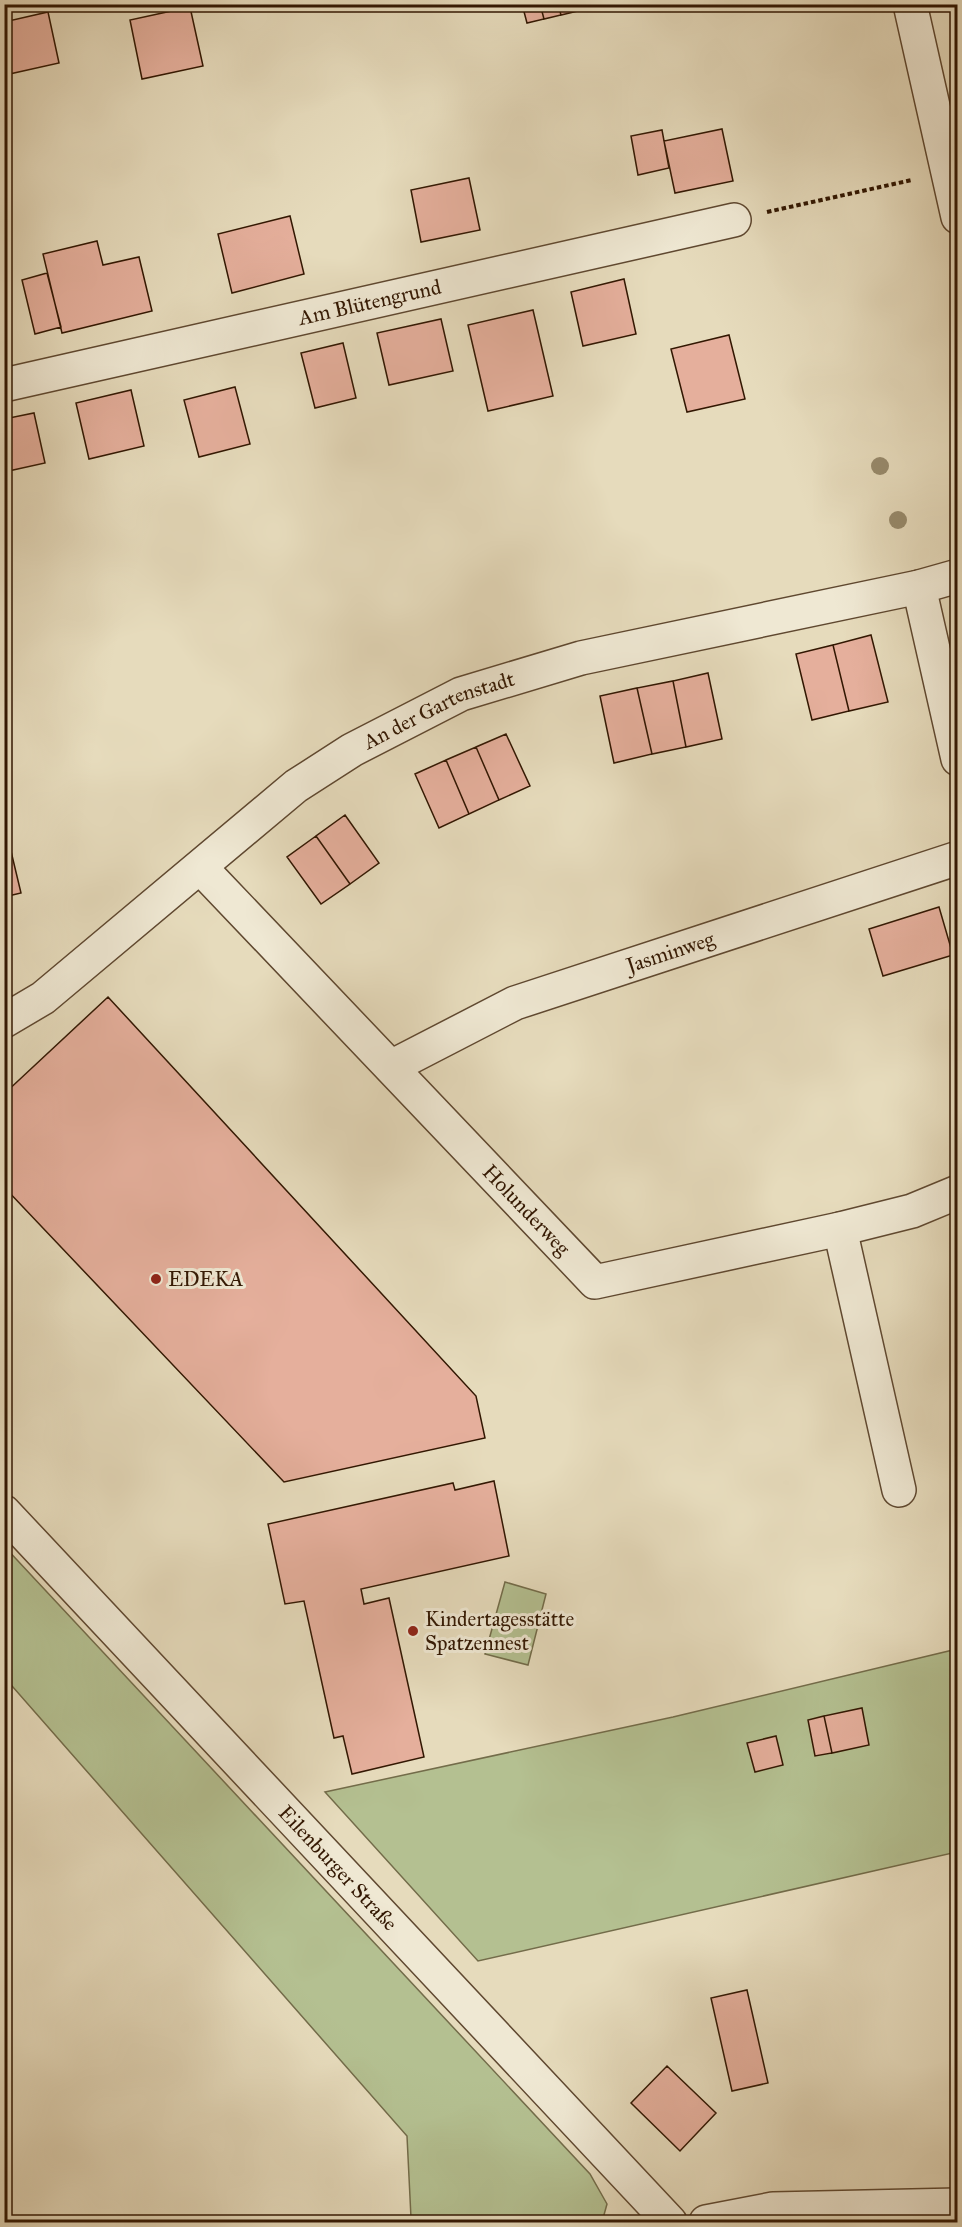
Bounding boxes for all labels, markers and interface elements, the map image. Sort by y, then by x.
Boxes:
street label: Am Blütengrund [295,274,444,331]
street label: An der Gartenstadt [358,666,518,755]
street label: Jasminweg [621,926,718,979]
street label: Holunderweg [477,1159,576,1261]
place label: EDEKA [168,1266,243,1292]
marker: EDEKA [149,1272,163,1286]
place label: Kindertagesstätte Spatzennest [425,1606,575,1656]
marker: Kindertagesstätte Spatzennest [406,1624,420,1638]
street label: Eilenburger Straße [273,1800,403,1936]

